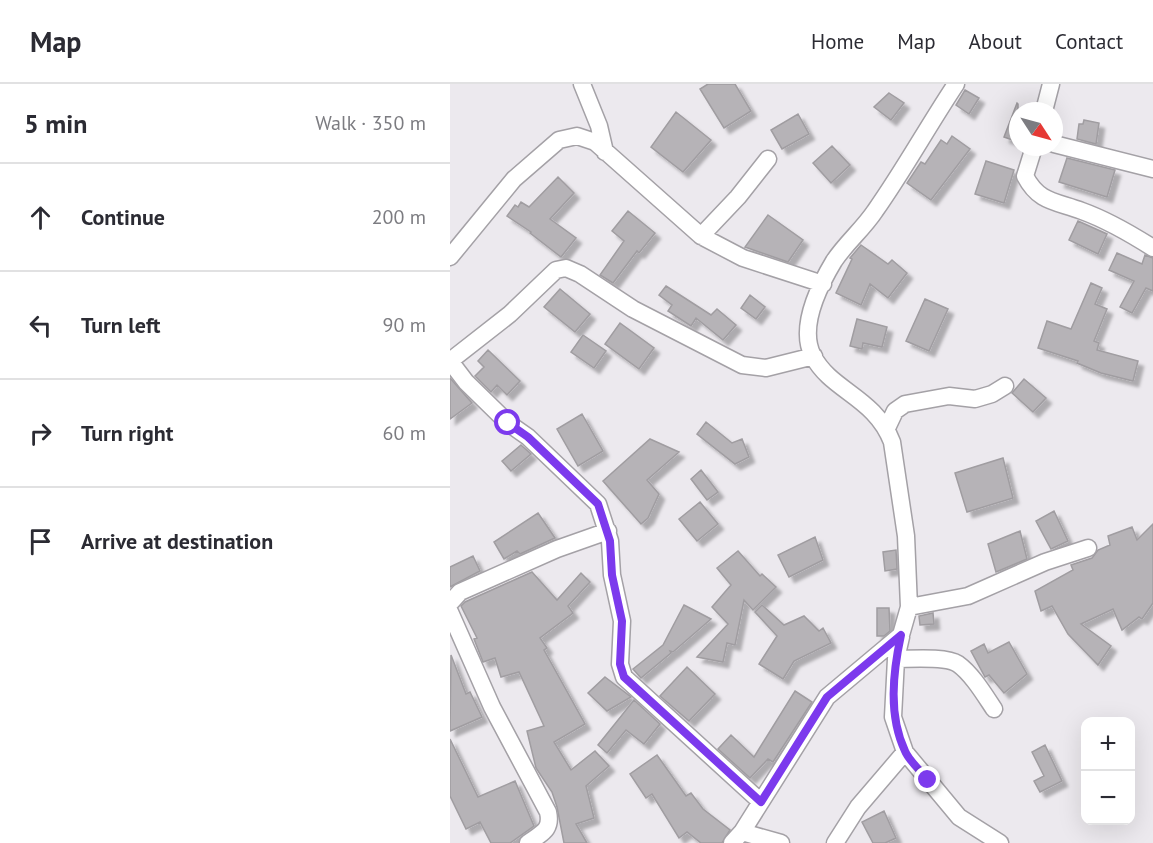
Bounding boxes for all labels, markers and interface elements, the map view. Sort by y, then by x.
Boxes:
text: Map [30,23,81,60]
text: Home [811,28,864,55]
text: Map [897,28,936,55]
text: About [969,28,1022,55]
text: Contact [1055,28,1123,55]
north arrow [1009,102,1063,156]
text: 5 min [24,107,87,140]
text: Walk · 350 m [315,110,426,136]
icon: ahead [24,201,57,234]
text: Continue [81,203,165,231]
text: 200 m [372,204,426,230]
icon: left [24,309,57,342]
text: Turn left [81,311,161,339]
text: 90 m [383,312,426,338]
route start [494,409,520,435]
icon: right [24,417,57,450]
text: Turn right [81,419,173,447]
text: 60 m [383,420,426,446]
icon: arrive [24,525,57,558]
text: Arrive at destination [81,527,273,555]
map controls [1081,717,1135,825]
button: + [1081,717,1135,771]
route end [914,766,940,792]
button: − [1081,771,1135,825]

